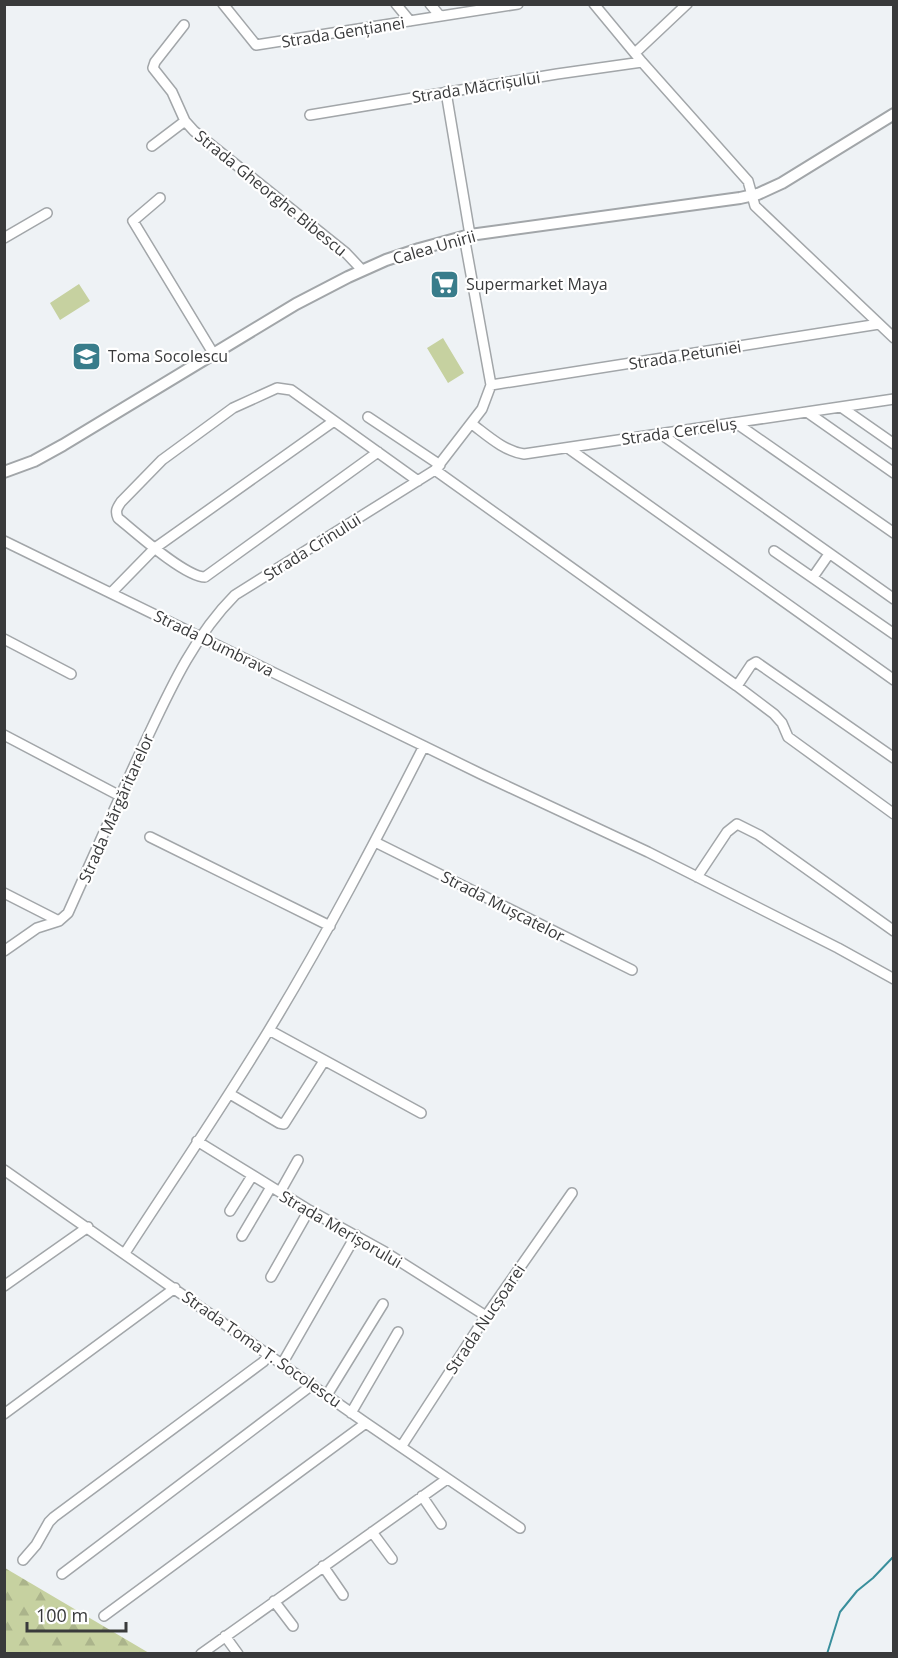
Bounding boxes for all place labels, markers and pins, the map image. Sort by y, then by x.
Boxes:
supermarket icon: Supermarket Maya [429,268,461,300]
place label: Supermarket Maya [466,273,608,295]
school or university icon: Toma Socolescu [71,340,103,372]
place label: Toma Socolescu [108,345,228,367]

